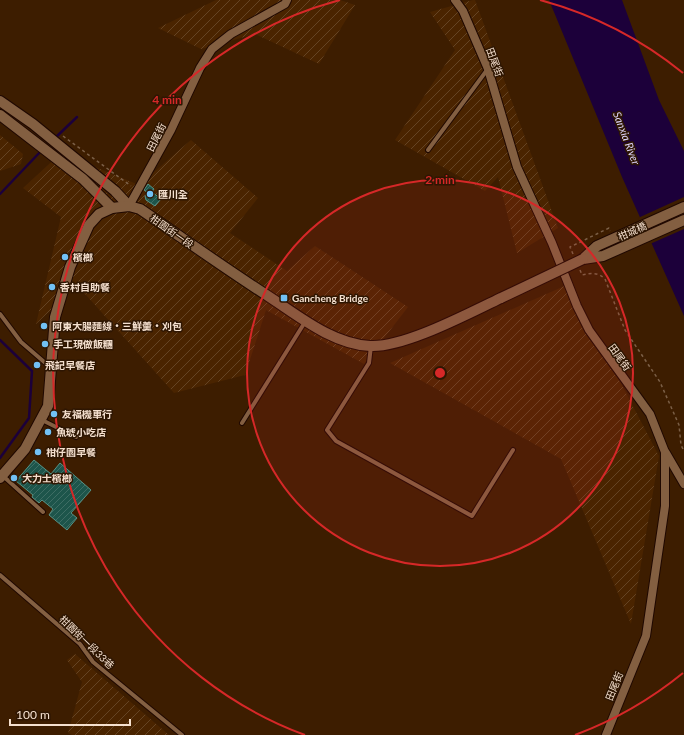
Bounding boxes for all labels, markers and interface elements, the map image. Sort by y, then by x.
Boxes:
street label: 田尾街 [484,46,506,78]
text: 4 min [152,92,182,107]
water label: Sanxia River [611,110,643,167]
street label: 田尾街 [144,121,168,153]
text: 2 min [425,172,455,187]
place label: 匯川全 [158,188,188,200]
marker: 匯川全 [145,189,155,199]
street label: 柑園街一段 [148,212,196,250]
street label: 柑城橋 [616,219,648,243]
place label: 檳榔 [72,251,93,263]
marker: 檳榔 [60,252,70,262]
place label: 香村自助餐 [59,281,110,293]
marker: 香村自助餐 [47,282,57,292]
place label: Gancheng Bridge [292,292,369,304]
marker: Gancheng Bridge [279,293,289,303]
place label: 阿東大腸麵線‧三鮮羹‧刈包 [52,320,182,332]
marker: 阿東大腸麵線‧三鮮羹‧刈包 [39,321,49,331]
place label: 手工現做飯糰 [53,338,113,350]
marker: 手工現做飯糰 [40,339,50,349]
street label: 田尾街 [606,341,634,373]
place label: 飛記早餐店 [45,359,95,371]
marker: 飛記早餐店 [32,360,42,370]
centre of rings [433,366,447,380]
place label: 友福機車行 [62,408,112,420]
marker: 友福機車行 [49,409,59,419]
place label: 魚琥小吃店 [56,426,106,438]
marker: 魚琥小吃店 [43,427,53,437]
place label: 柑仔園早餐 [46,446,96,458]
marker: 柑仔園早餐 [33,447,43,457]
place label: 大力士檳榔 [22,472,72,484]
marker: 大力士檳榔 [9,473,19,483]
street label: 柑園街一段33巷 [57,613,117,671]
street label: 田尾街 [603,670,625,702]
scale bar [10,701,130,727]
text: 100 m [16,707,50,722]

